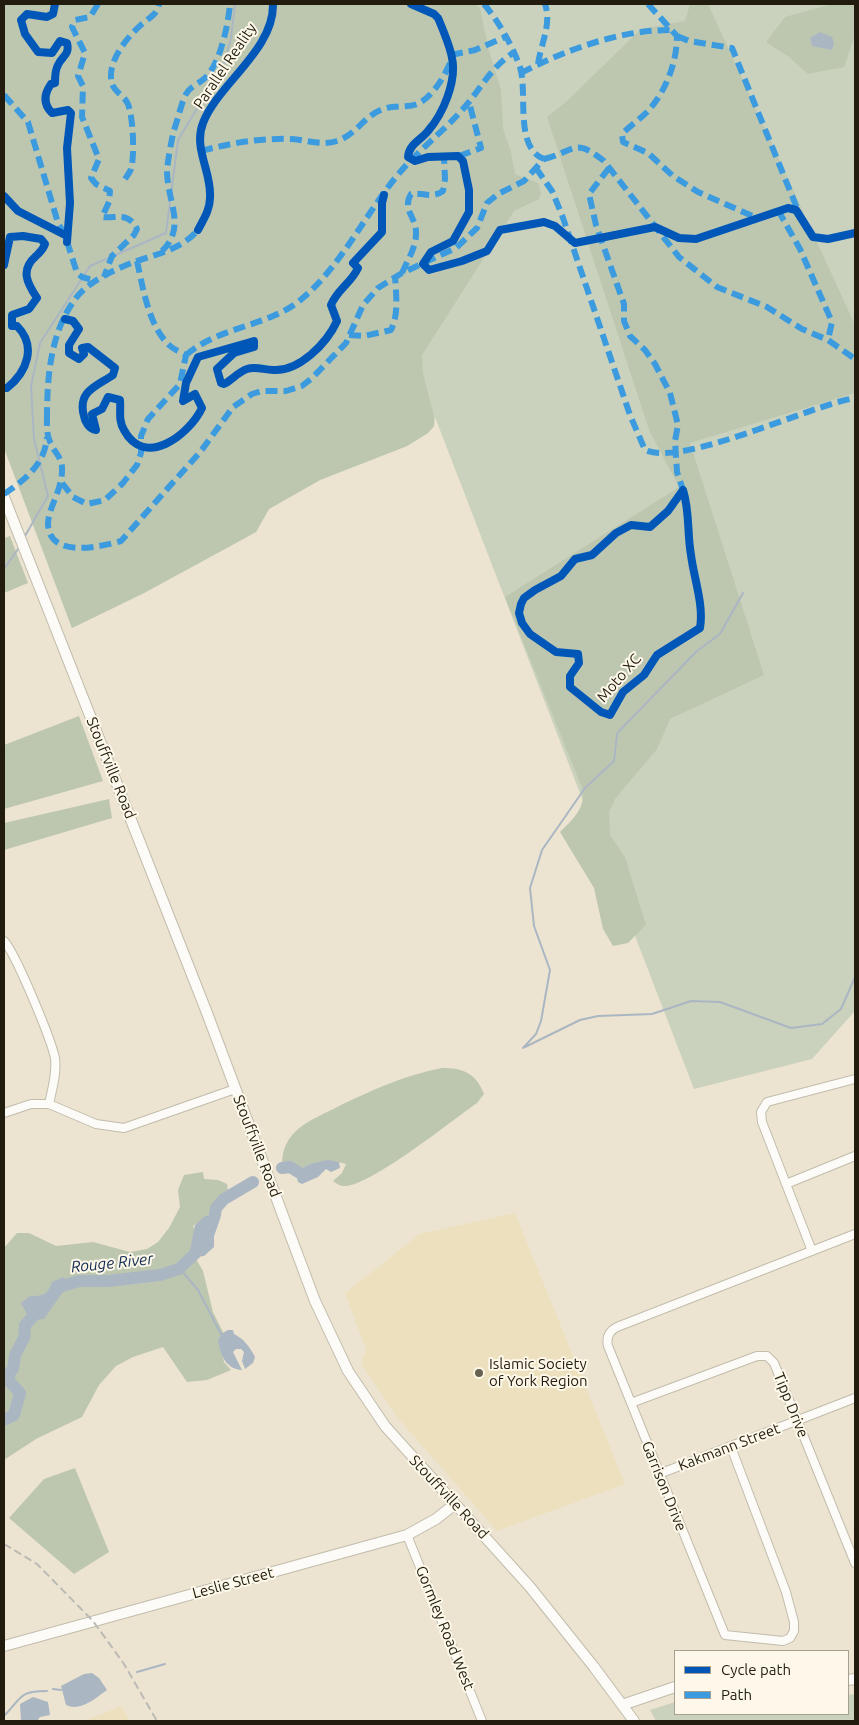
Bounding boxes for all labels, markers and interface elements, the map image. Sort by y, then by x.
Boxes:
street label: Parallel Reality [190,20,260,112]
street label: Moto XC [593,650,645,706]
street label: Stouffville Road [82,715,140,821]
street label: Stouffville Road [229,1092,285,1200]
water label: Rouge River [70,1249,154,1277]
place label: Islamic Society of York Region [489,1355,588,1390]
marker: Islamic Society of York Region [473,1367,485,1379]
street label: Tipp Drive [770,1370,812,1440]
street label: Kakmann Street [676,1419,782,1475]
street label: Garrison Drive [638,1438,690,1534]
street label: Stouffville Road [406,1451,492,1543]
street label: Leslie Street [190,1563,276,1603]
street label: Gormley Road West [412,1563,478,1693]
legend [674,1650,849,1715]
text: Cycle path [721,1661,791,1678]
text: Path [721,1686,752,1703]

